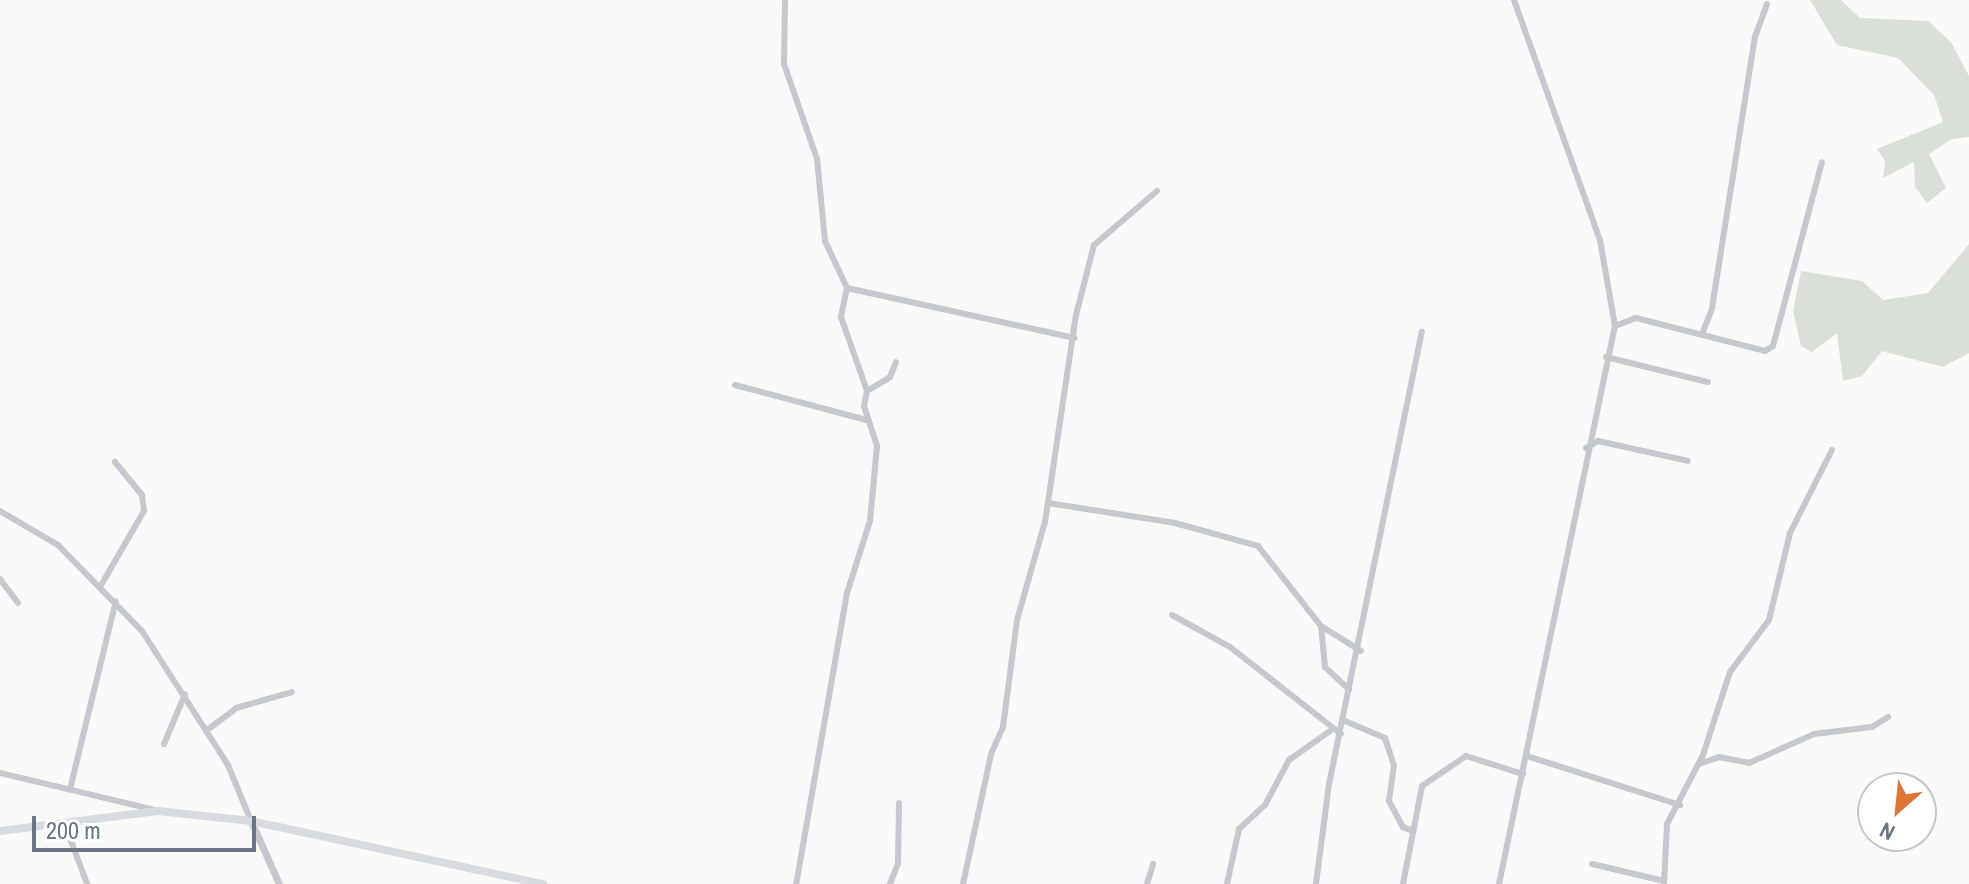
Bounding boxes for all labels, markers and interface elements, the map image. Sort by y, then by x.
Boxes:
north arrow [1857,772,1937,852]
scale bar [36,800,260,850]
text: 200 m [46,814,101,846]
text: N [1874,815,1900,848]

